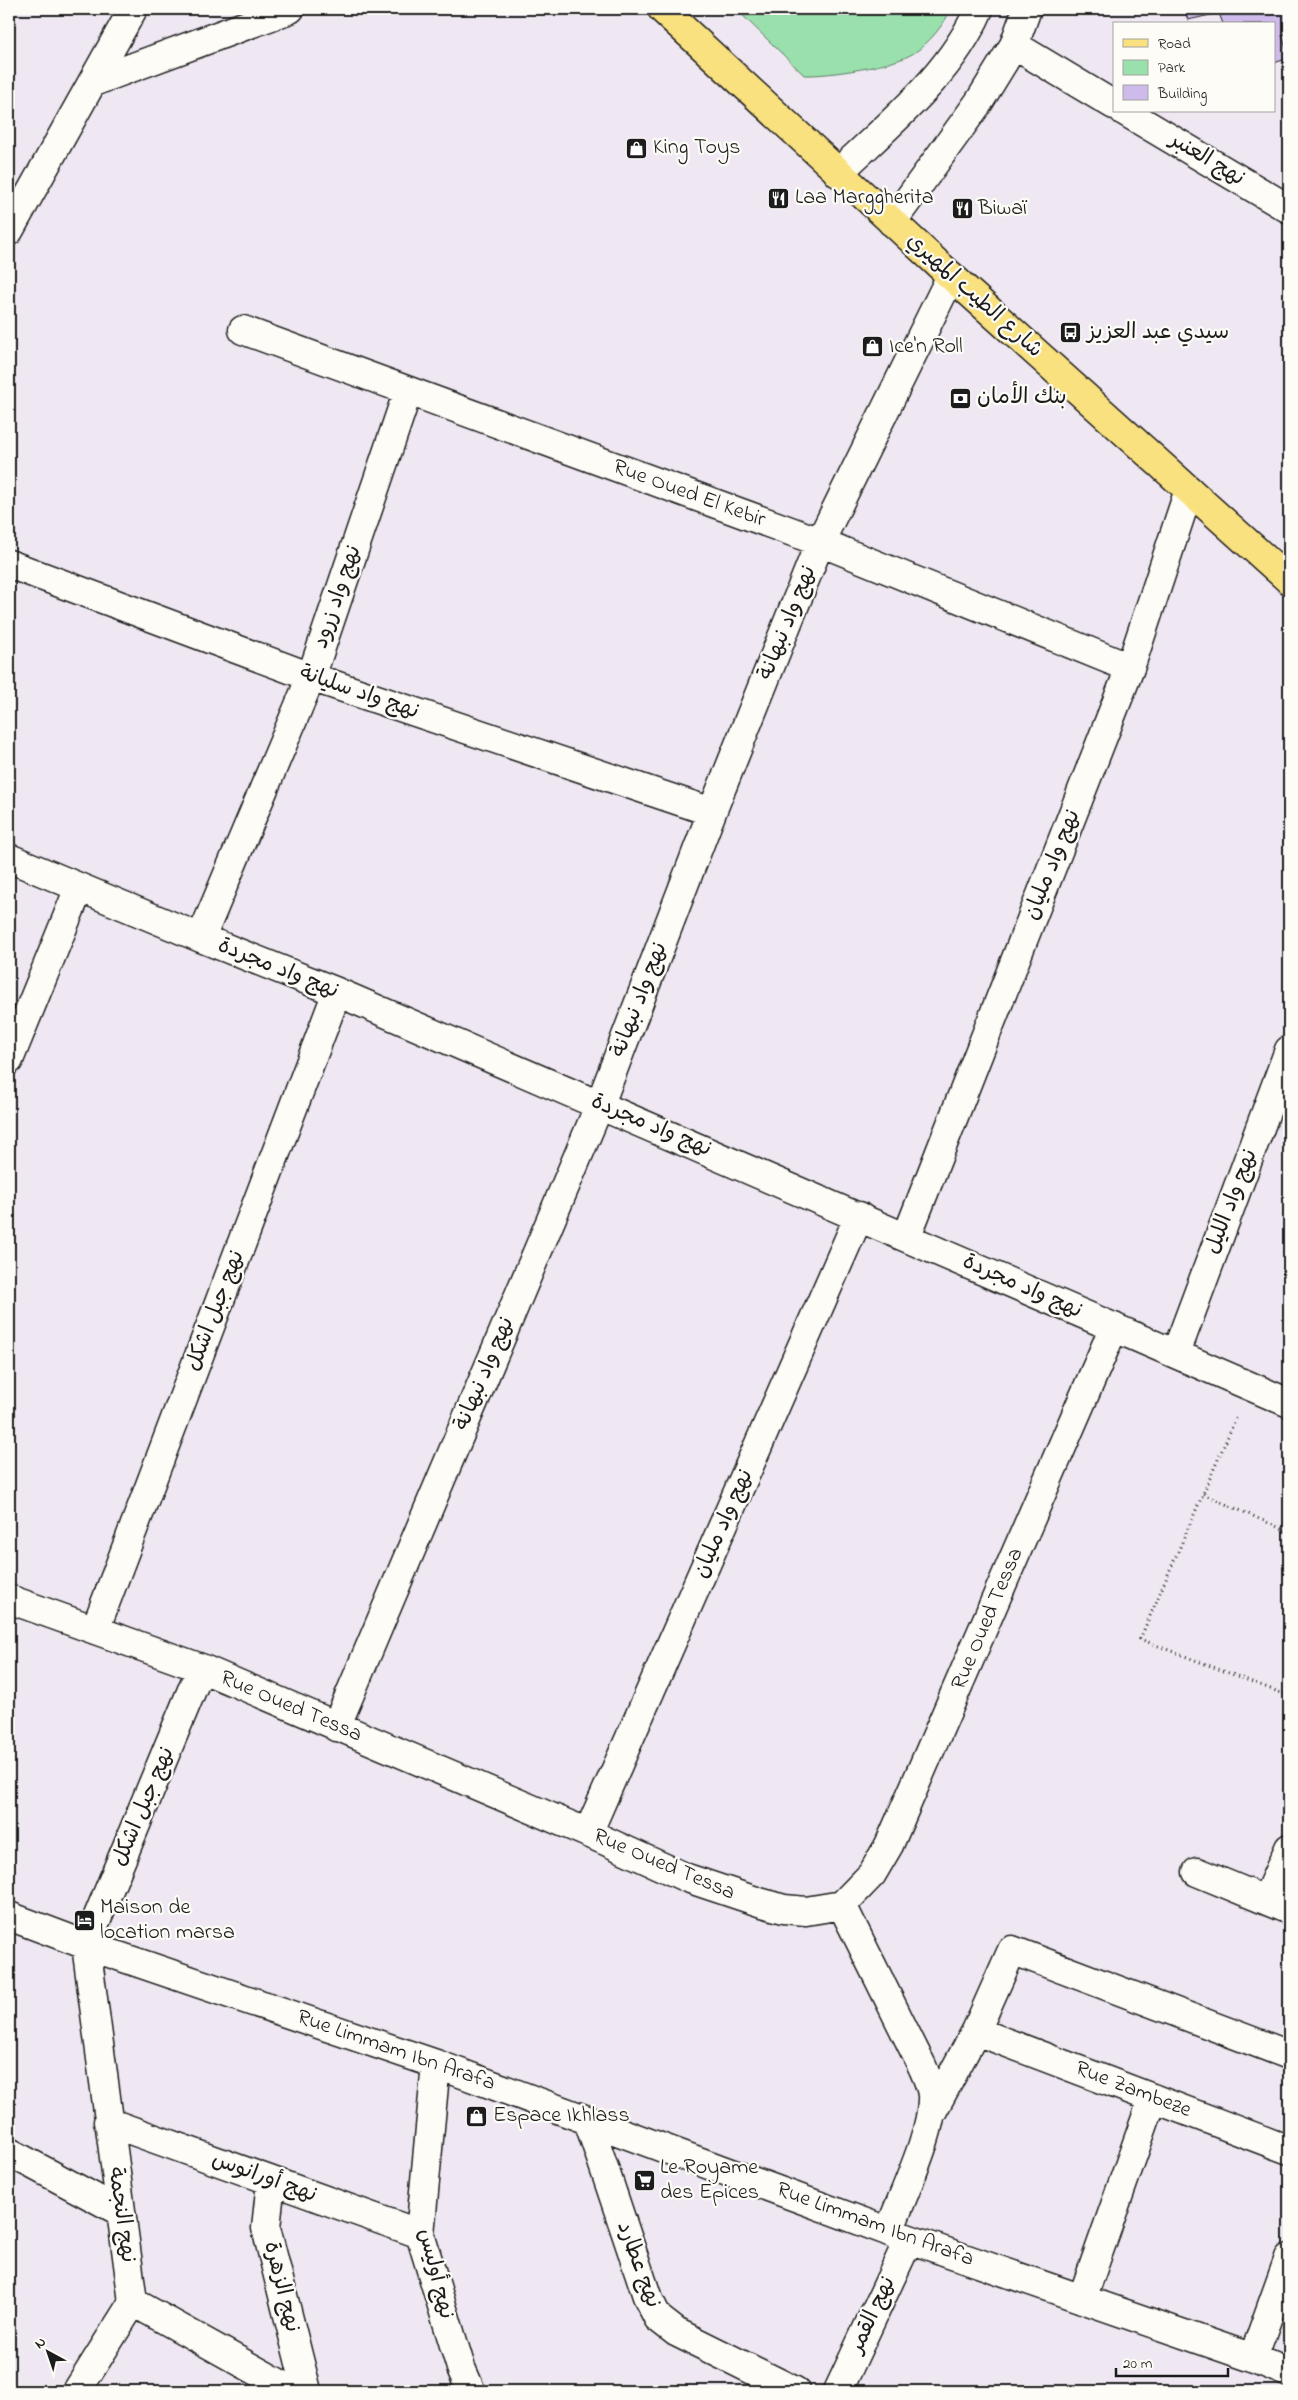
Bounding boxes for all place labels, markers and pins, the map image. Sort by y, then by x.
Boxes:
place label: King Toys [653,132,740,165]
shop icon: King Toys [625,136,649,160]
place label: Laa Marggherita [795,182,934,215]
restaurant icon: Laa Marggherita [767,186,791,210]
place label: Biwaï [977,193,1028,225]
restaurant icon: Biwaï [950,197,974,221]
place label: سيدي عبد العزيز [1085,317,1229,349]
bus stop icon: سيدي عبد العزيز [1059,321,1083,345]
place label: Ice'n Roll [889,331,963,363]
shop icon: Ice'n Roll [861,335,885,359]
place label: بنك الأمان [977,380,1067,414]
bank icon: بنك الأمان [949,386,973,410]
place label: Maison de location marsa [100,1892,235,1949]
hotel icon: Maison de location marsa [72,1909,96,1933]
place label: Espace Ikhlass [493,2100,630,2132]
shop icon: Espace Ikhlass [465,2104,489,2128]
place label: Le Royame des Epices [660,2152,759,2209]
supermarket icon: Le Royame des Epices [632,2169,656,2193]

